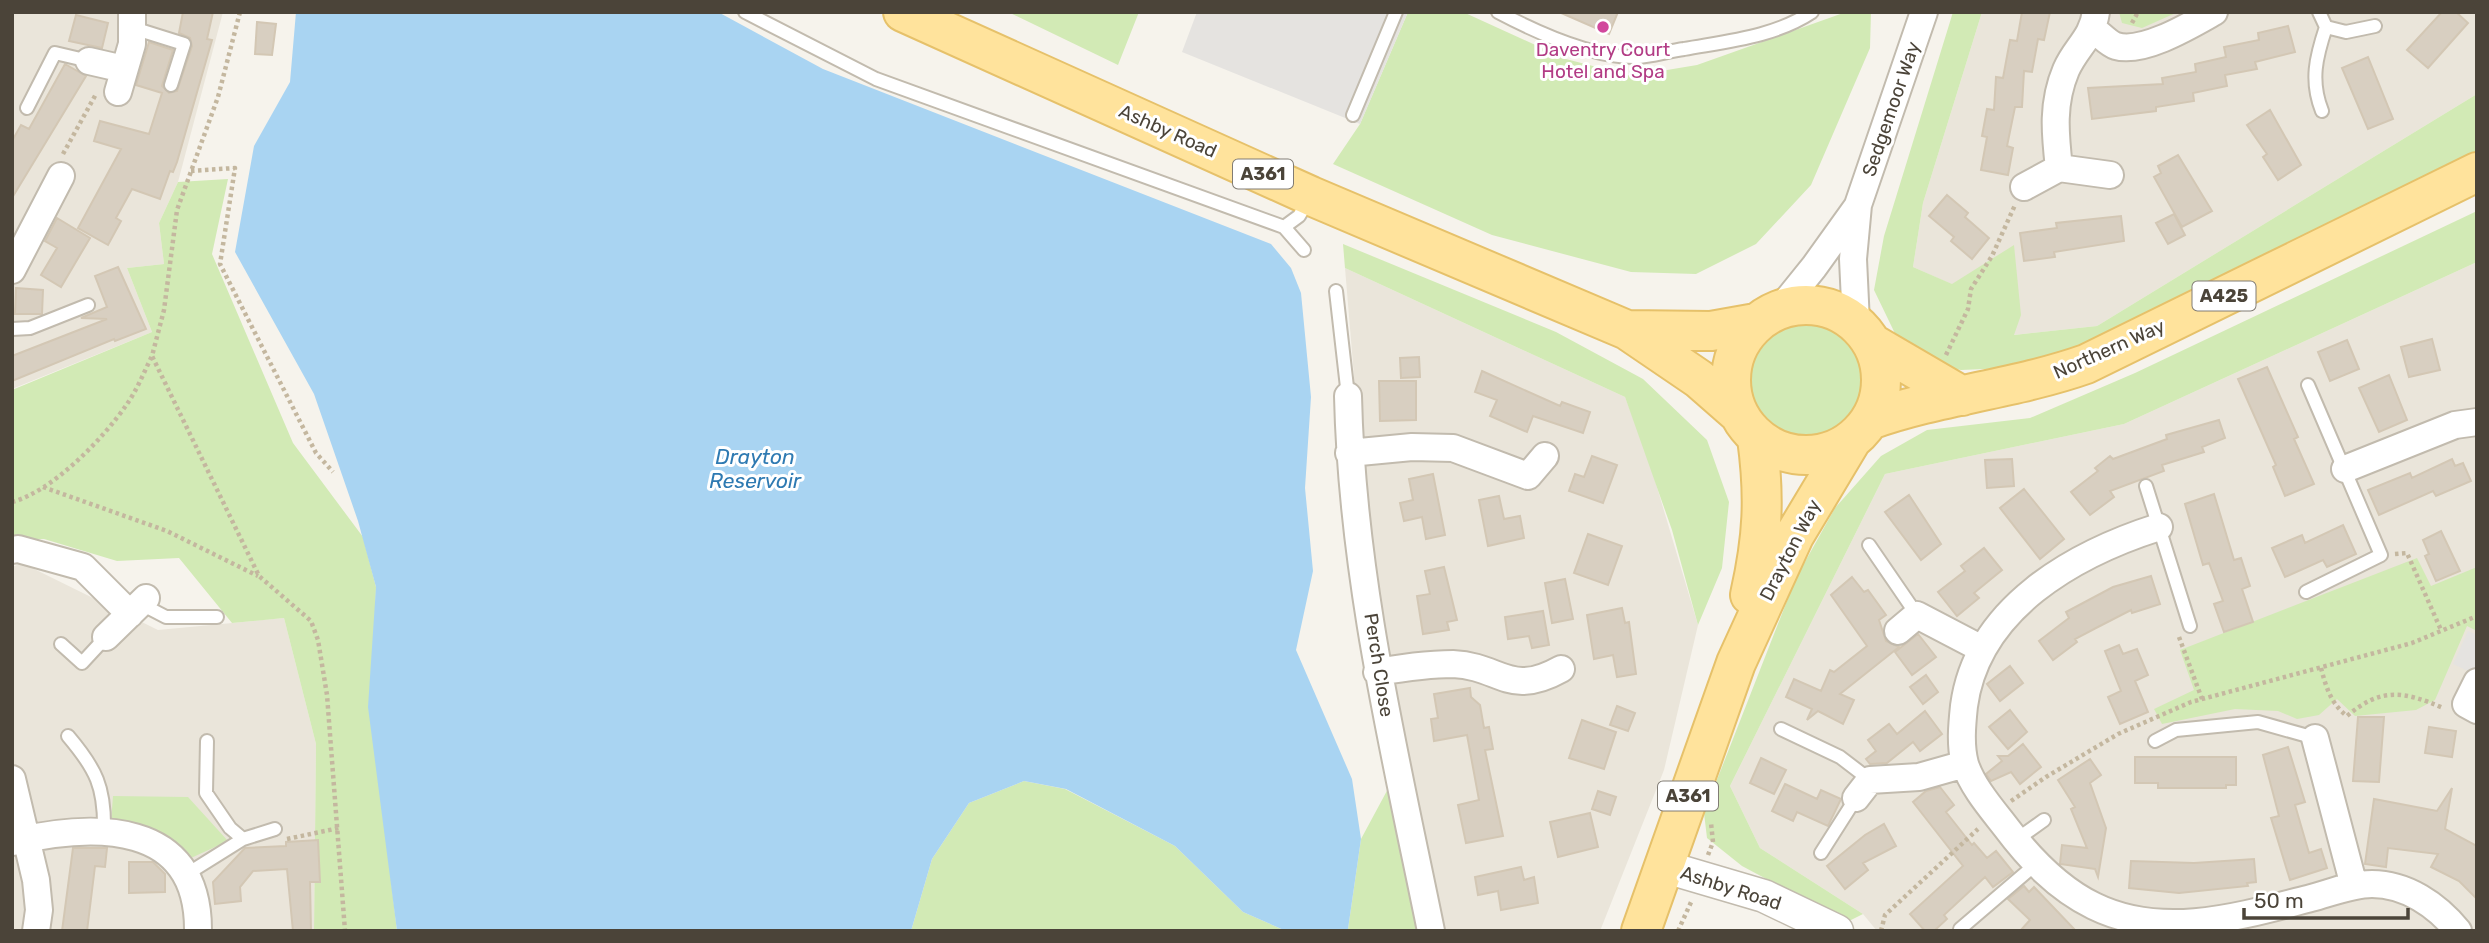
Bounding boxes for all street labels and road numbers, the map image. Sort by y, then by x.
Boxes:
street label: Sedgemoor Way [1857,39,1925,179]
street label: Ashby Road [1116,99,1220,163]
road number: A361 [1233,160,1293,188]
road number: A425 [2192,282,2256,310]
street label: Northern Way [2050,314,2168,384]
street label: Drayton Way [1755,495,1825,605]
street label: Perch Close [1359,611,1399,719]
road number: A361 [1658,782,1718,810]
street label: Ashby Road [1678,861,1784,915]

